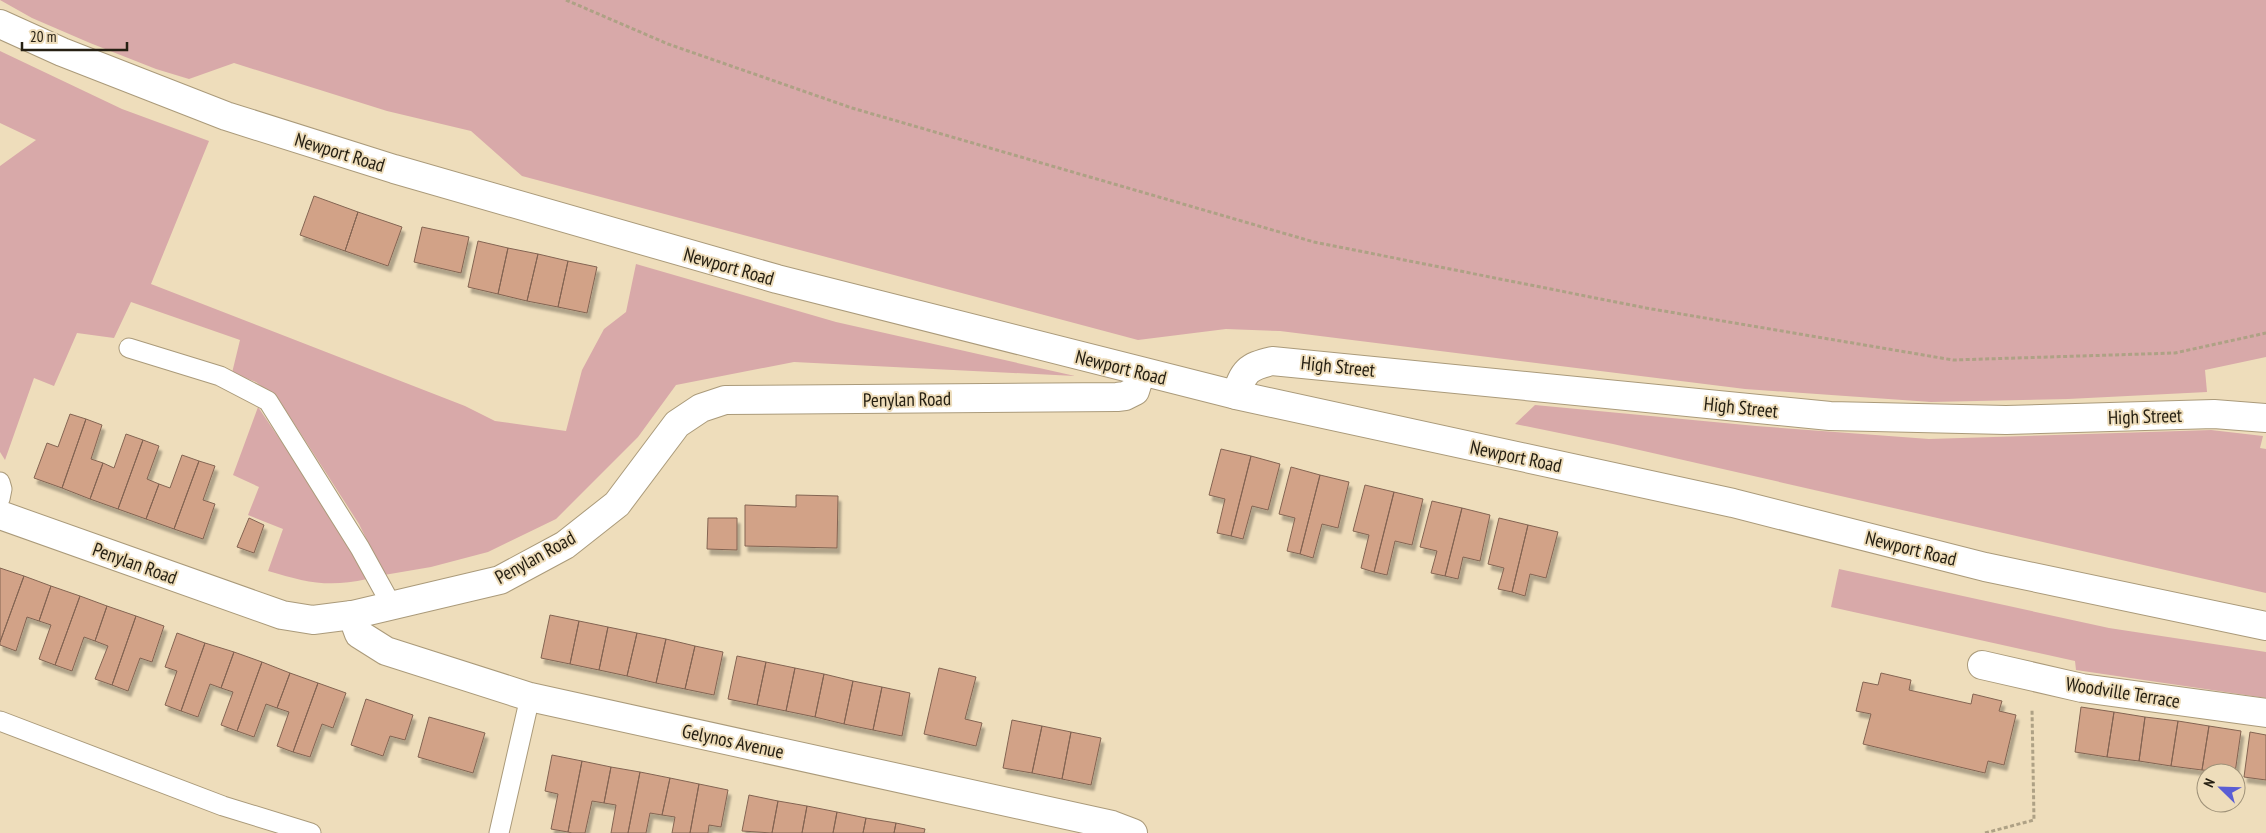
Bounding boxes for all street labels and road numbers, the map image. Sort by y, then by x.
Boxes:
street label: Newport Road [292,127,388,177]
street label: Newport Road [681,242,777,290]
street label: Newport Road [1073,344,1169,390]
street label: High Street [1300,350,1377,382]
street label: Penylan Road [863,386,951,412]
street label: High Street [1703,391,1780,423]
street label: High Street [2107,403,2183,429]
street label: Newport Road [1468,435,1564,477]
street label: Penylan Road [491,525,579,589]
street label: Newport Road [1863,525,1959,571]
street label: Penylan Road [89,537,181,589]
street label: Woodville Terrace [2064,671,2182,713]
street label: Gelynos Avenue [680,719,786,764]

